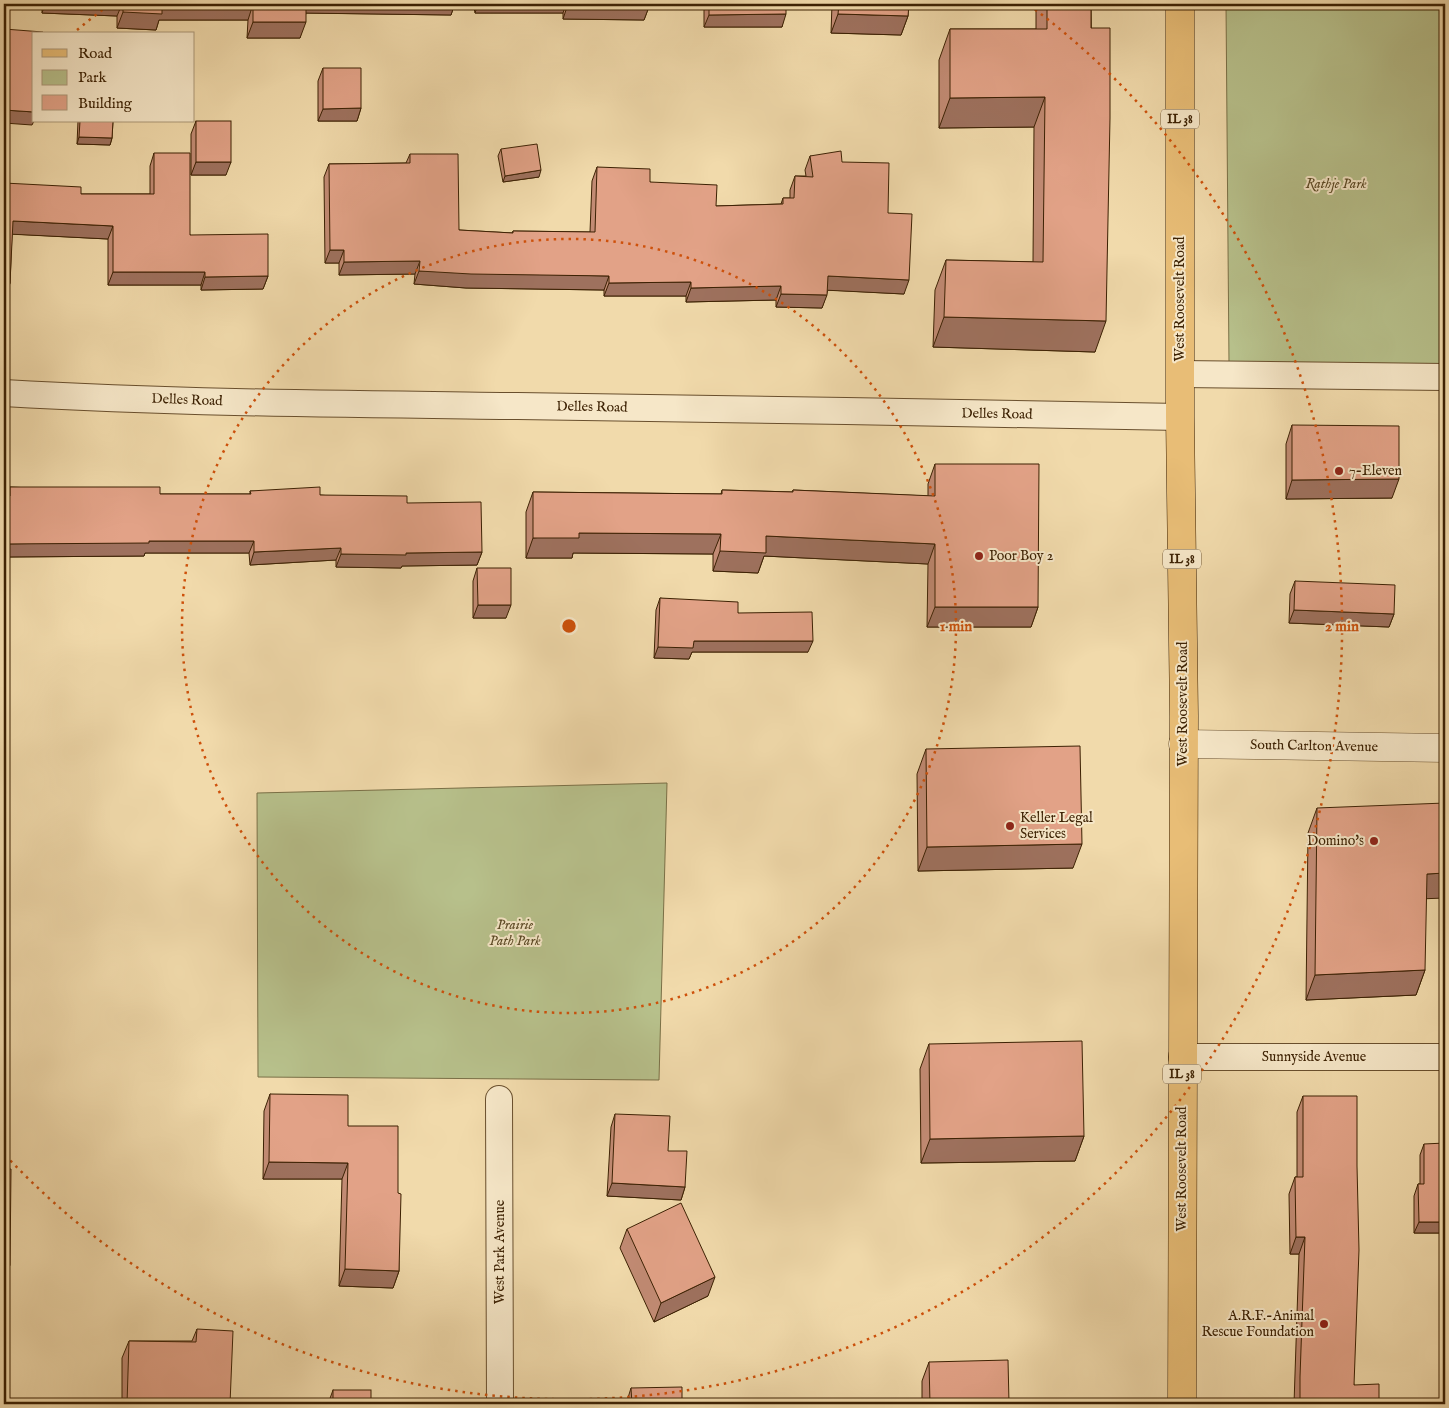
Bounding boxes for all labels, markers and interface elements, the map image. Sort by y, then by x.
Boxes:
legend [32,32,195,122]
text: Road [78,44,113,63]
text: Park [78,68,108,87]
text: Building [78,94,133,113]
road number: IL 38 [1161,110,1199,128]
park label: Rathje Park [1305,175,1367,193]
street label: West Roosevelt Road [1171,236,1189,361]
street label: Delles Road [151,390,223,410]
street label: Delles Road [556,397,628,417]
street label: Delles Road [961,404,1033,424]
place label: 7-Eleven [1349,462,1403,480]
marker: 7-Eleven [1333,465,1345,477]
place label: Poor Boy 2 [989,547,1054,565]
marker: Poor Boy 2 [973,550,985,562]
road number: IL 38 [1163,550,1201,568]
centre of rings [560,617,578,635]
text: 1 min [940,617,972,636]
text: 2 min [1325,617,1359,636]
street label: West Roosevelt Road [1174,641,1192,766]
street label: South Carlton Avenue [1250,736,1379,756]
place label: Keller Legal Services [1020,809,1093,843]
marker: Keller Legal Services [1004,820,1016,832]
place label: Domino's [1307,832,1364,850]
marker: Domino's [1368,835,1380,847]
park label: Prairie Path Park [489,916,541,950]
street label: Sunnyside Avenue [1262,1048,1367,1066]
road number: IL 38 [1163,1064,1201,1084]
street label: West Roosevelt Road [1173,1106,1191,1231]
street label: West Park Avenue [491,1199,509,1304]
place label: A.R.F.-Animal Rescue Foundation [1201,1307,1315,1341]
marker: A.R.F.-Animal Rescue Foundation [1318,1318,1330,1330]

